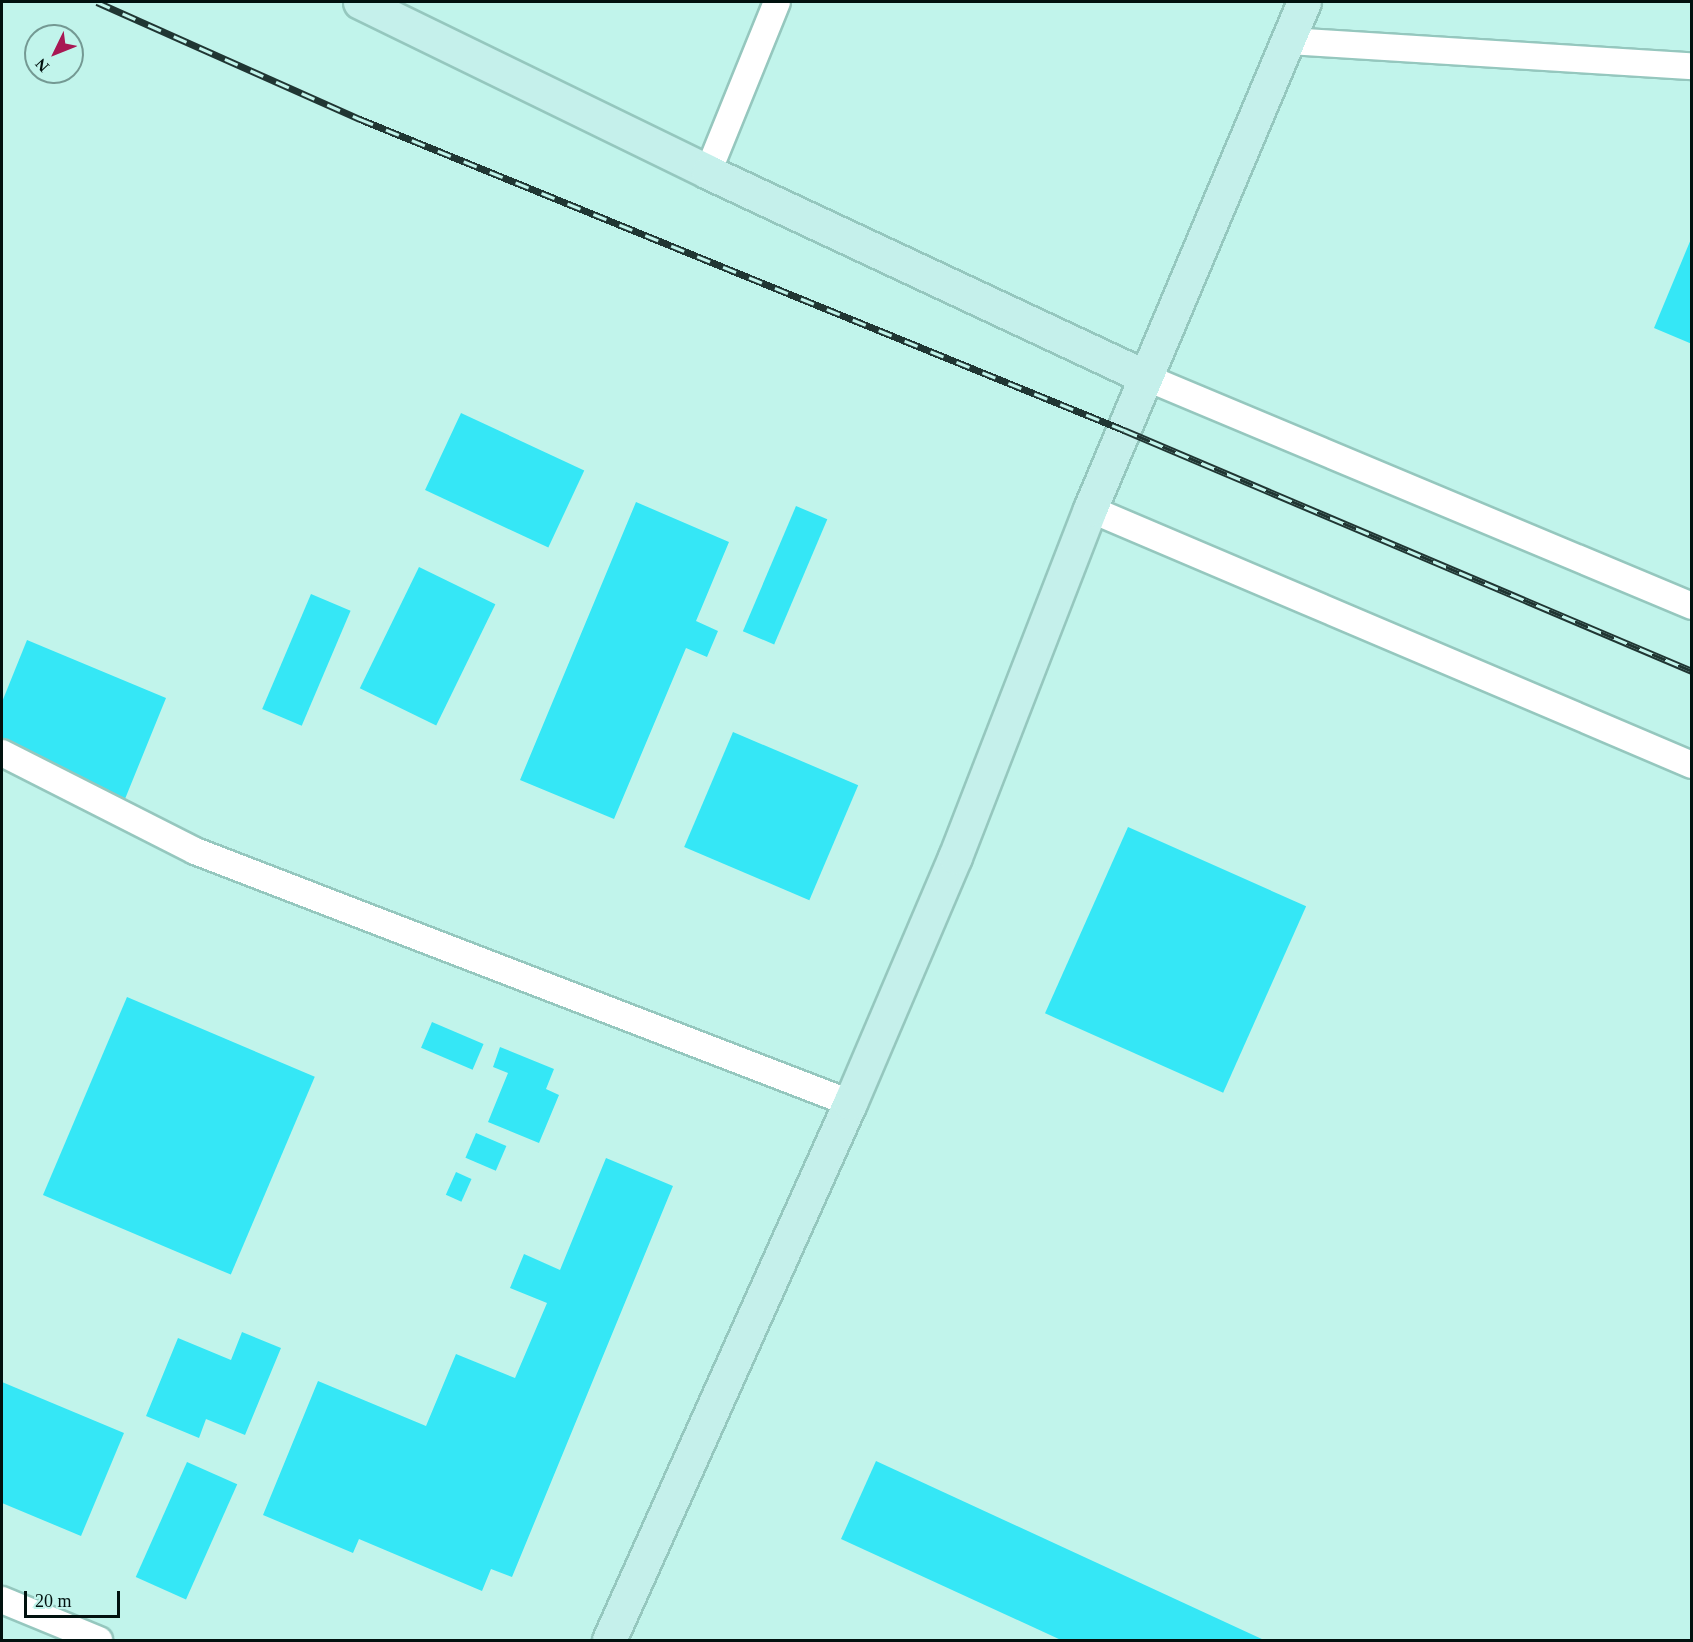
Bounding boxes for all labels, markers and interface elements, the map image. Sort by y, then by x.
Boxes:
north arrow [24,24,84,84]
text: N [32,55,52,75]
scale bar [27,1579,123,1617]
text: 20 m [35,1591,72,1611]

